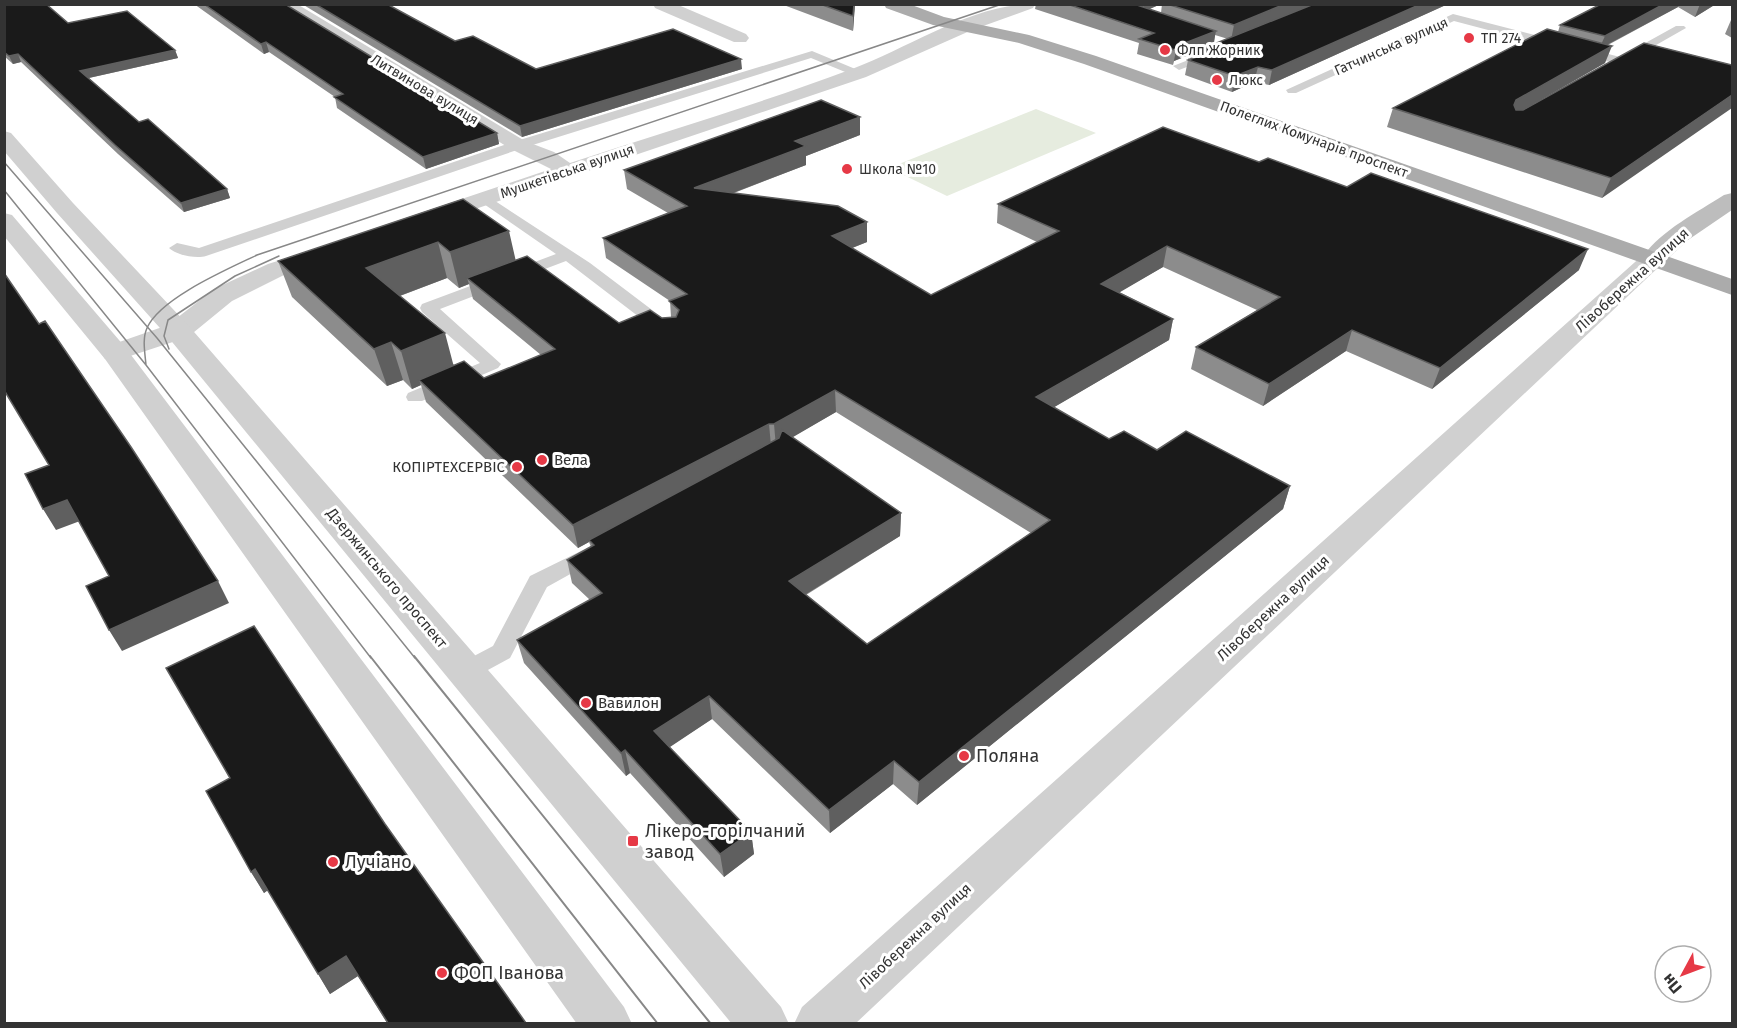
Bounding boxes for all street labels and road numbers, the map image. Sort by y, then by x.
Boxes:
street label: Гатчинська вулиця [1332,14,1451,79]
street label: Литвинова вулиця [368,51,482,128]
street label: Полеглих Комунарів проспект [1218,98,1411,182]
street label: Мушкетівська вулиця [498,141,636,202]
street label: Лівобережна вулиця [1571,224,1693,336]
street label: Дзержинського проспект [322,503,451,652]
street label: Лівобережна вулиця [1213,551,1333,665]
street label: Лівобережна вулиця [855,879,975,993]

